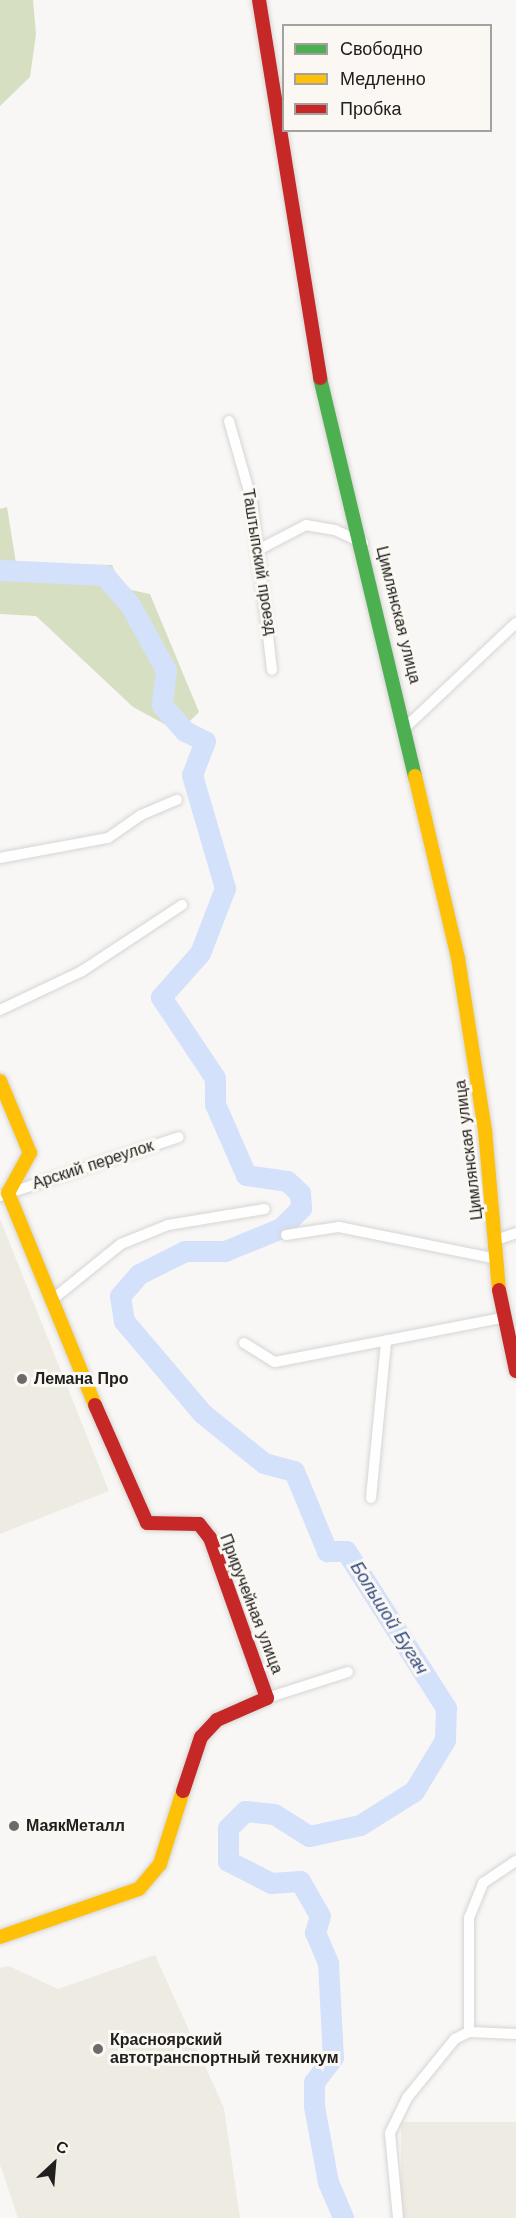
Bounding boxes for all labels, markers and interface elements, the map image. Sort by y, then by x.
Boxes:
legend [282,24,492,132]
text: Свободно [340,38,423,59]
text: Медленно [340,68,426,89]
text: Пробка [340,98,402,119]
street label: Таштыпский проезд [238,487,280,637]
street label: Цимлянская улица [372,544,424,686]
street label: Цимлянская улица [451,1079,487,1221]
street label: Арский переулок [30,1136,156,1194]
place label: Лемана Про [34,1369,129,1389]
marker: Лемана Про [15,1372,29,1386]
street label: Приручейная улица [216,1531,286,1677]
water label: Большой Бугач [346,1558,432,1678]
place label: МаякМеталл [26,1816,125,1836]
marker: МаякМеталл [7,1819,21,1833]
place label: Красноярский автотранспортный техникум [110,2030,339,2068]
marker: Красноярский автотранспортный техникум [91,2042,105,2056]
north arrow [24,2134,84,2194]
text: С [53,2136,71,2158]

